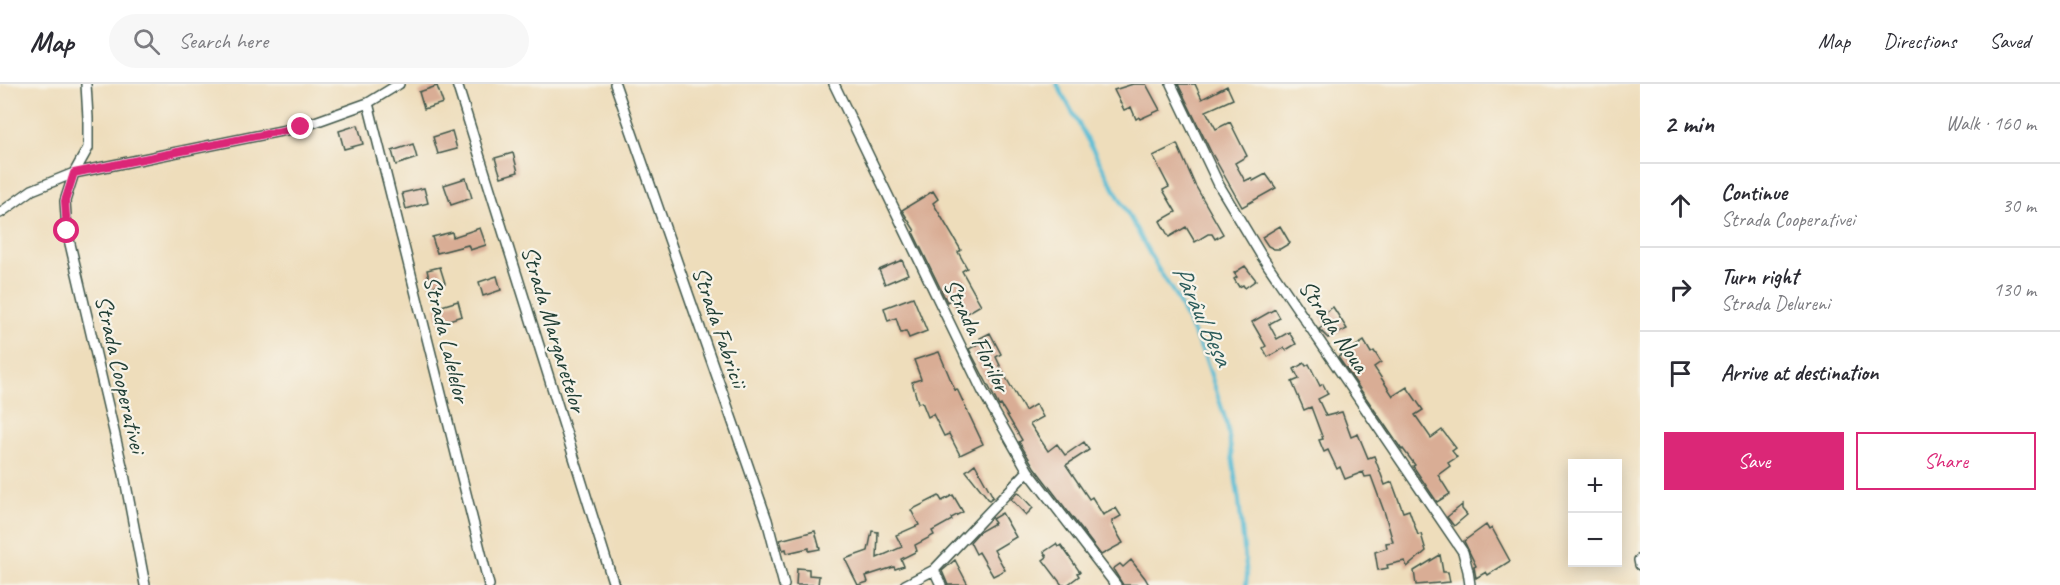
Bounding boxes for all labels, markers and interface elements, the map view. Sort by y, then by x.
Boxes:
search box [109,14,529,68]
text: Map [30,24,73,59]
icon: search [130,25,163,58]
text: Search here [178,27,268,55]
text: Map [1818,28,1850,54]
text: Directions [1883,28,1956,54]
text: Saved [1989,28,2030,54]
text: 2 min [1664,107,1714,140]
text: Walk · 160 m [1946,111,2036,136]
route end [287,113,313,139]
text: Continue [1721,179,1787,207]
icon: ahead [1664,189,1697,222]
text: 30 m [2002,193,2036,218]
text: Strada Cooperativei [1721,207,1855,232]
route start [53,217,79,243]
street label: Strada Margaretelor [514,242,594,418]
water label: Pârâul Beșa [1165,260,1241,373]
street label: Strada Fabricii [685,263,756,395]
text: Turn right [1721,263,1798,291]
street label: Strada Lalelelor [417,273,478,408]
street label: Strada Florilor [937,273,1018,399]
icon: right [1664,273,1697,306]
street label: Strada Noua [1292,274,1377,379]
text: 130 m [1993,277,2036,302]
text: Strada Delureni [1721,291,1830,316]
street label: Strada Cooperativei [88,292,154,459]
icon: arrive [1664,357,1697,390]
text: Arrive at destination [1721,359,1878,387]
button: Save [1664,432,1844,490]
button: Share [1856,432,2036,490]
map controls [1568,459,1622,567]
button: + [1568,459,1622,513]
button: − [1568,513,1622,567]

